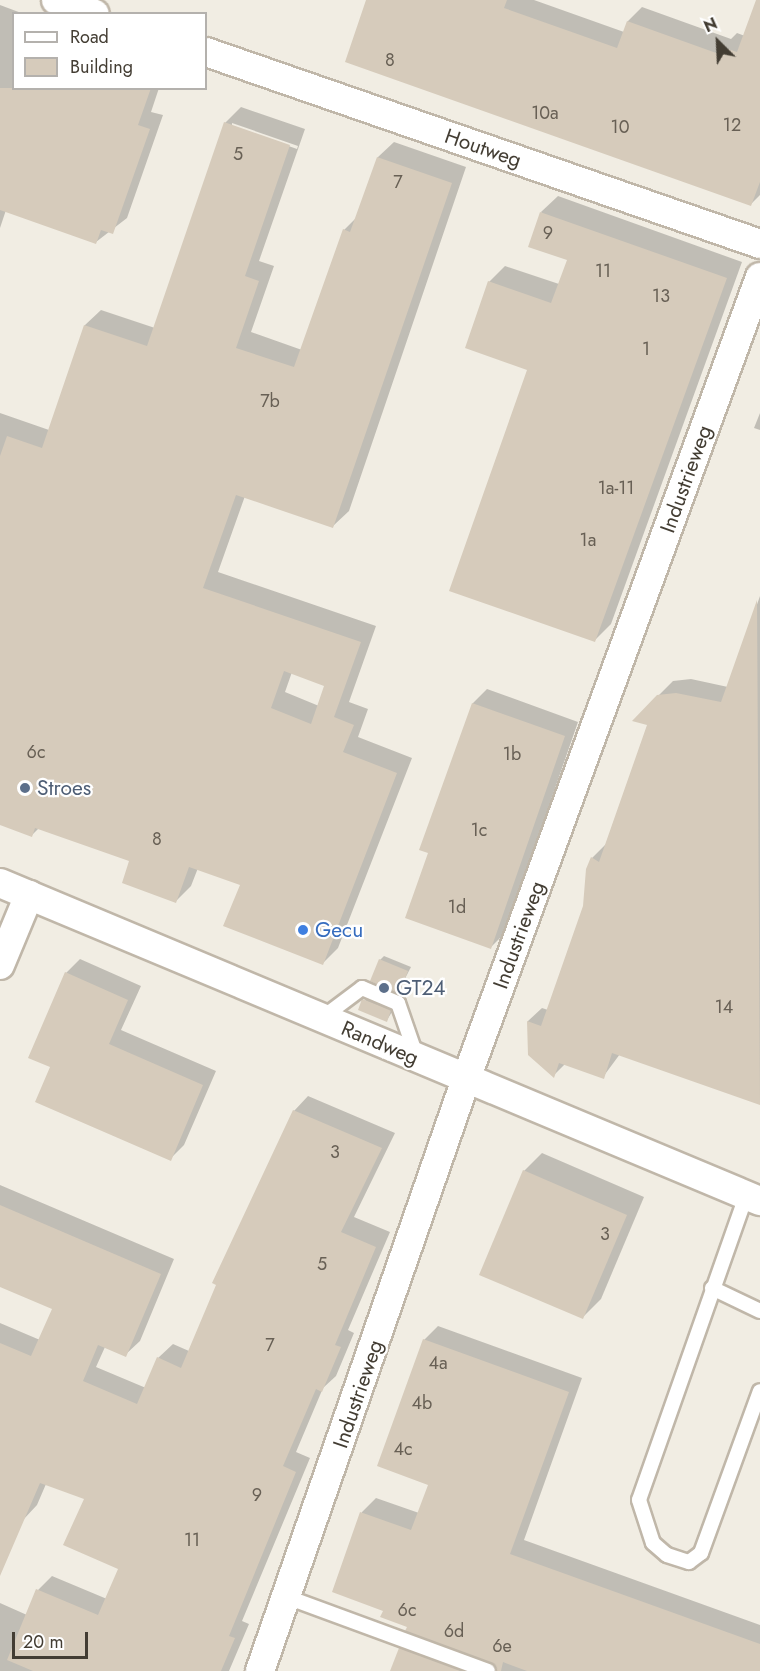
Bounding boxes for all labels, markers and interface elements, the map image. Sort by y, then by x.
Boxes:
legend [12,12,207,90]
north arrow [688,12,748,72]
text: N [700,12,721,38]
text: Road [70,24,109,50]
house number: 8 [385,49,395,71]
text: Building [70,54,133,80]
house number: 10a [531,102,559,124]
house number: 12 [723,114,741,136]
house number: 10 [611,116,629,138]
street label: Houtweg [441,123,525,173]
house number: 5 [233,143,243,165]
house number: 7 [393,171,403,193]
house number: 9 [543,222,553,244]
house number: 11 [595,260,611,282]
house number: 13 [652,285,670,307]
house number: 1 [642,338,650,360]
house number: 7b [260,390,280,412]
street label: Industrieweg [655,422,717,536]
house number: 1a-11 [598,477,634,499]
house number: 1a [580,529,596,551]
house number: 6c [27,741,45,763]
house number: 1b [503,743,521,765]
place label: Stroes [37,775,91,801]
marker: Stroes [18,781,32,795]
house number: 1c [471,819,487,841]
house number: 8 [152,828,162,850]
street label: Industrieweg [488,878,550,992]
house number: 1d [448,896,466,918]
place label: Gecu [315,917,363,943]
marker: Gecu [296,923,310,937]
place label: GT24 [396,975,446,1001]
marker: GT24 [377,981,391,995]
house number: 14 [715,996,733,1018]
street label: Randweg [338,1015,422,1071]
house number: 3 [330,1141,340,1163]
house number: 3 [600,1223,610,1245]
house number: 5 [317,1253,327,1275]
house number: 7 [265,1334,275,1356]
street label: Industrieweg [328,1337,388,1451]
house number: 4a [428,1352,448,1374]
house number: 4b [412,1392,432,1414]
house number: 4c [393,1438,413,1460]
house number: 9 [252,1484,262,1506]
house number: 11 [184,1529,200,1551]
house number: 6c [398,1599,416,1621]
scale bar [15,1620,92,1658]
house number: 6d [444,1620,464,1642]
text: 20 m [23,1629,63,1655]
house number: 6e [492,1635,512,1657]

